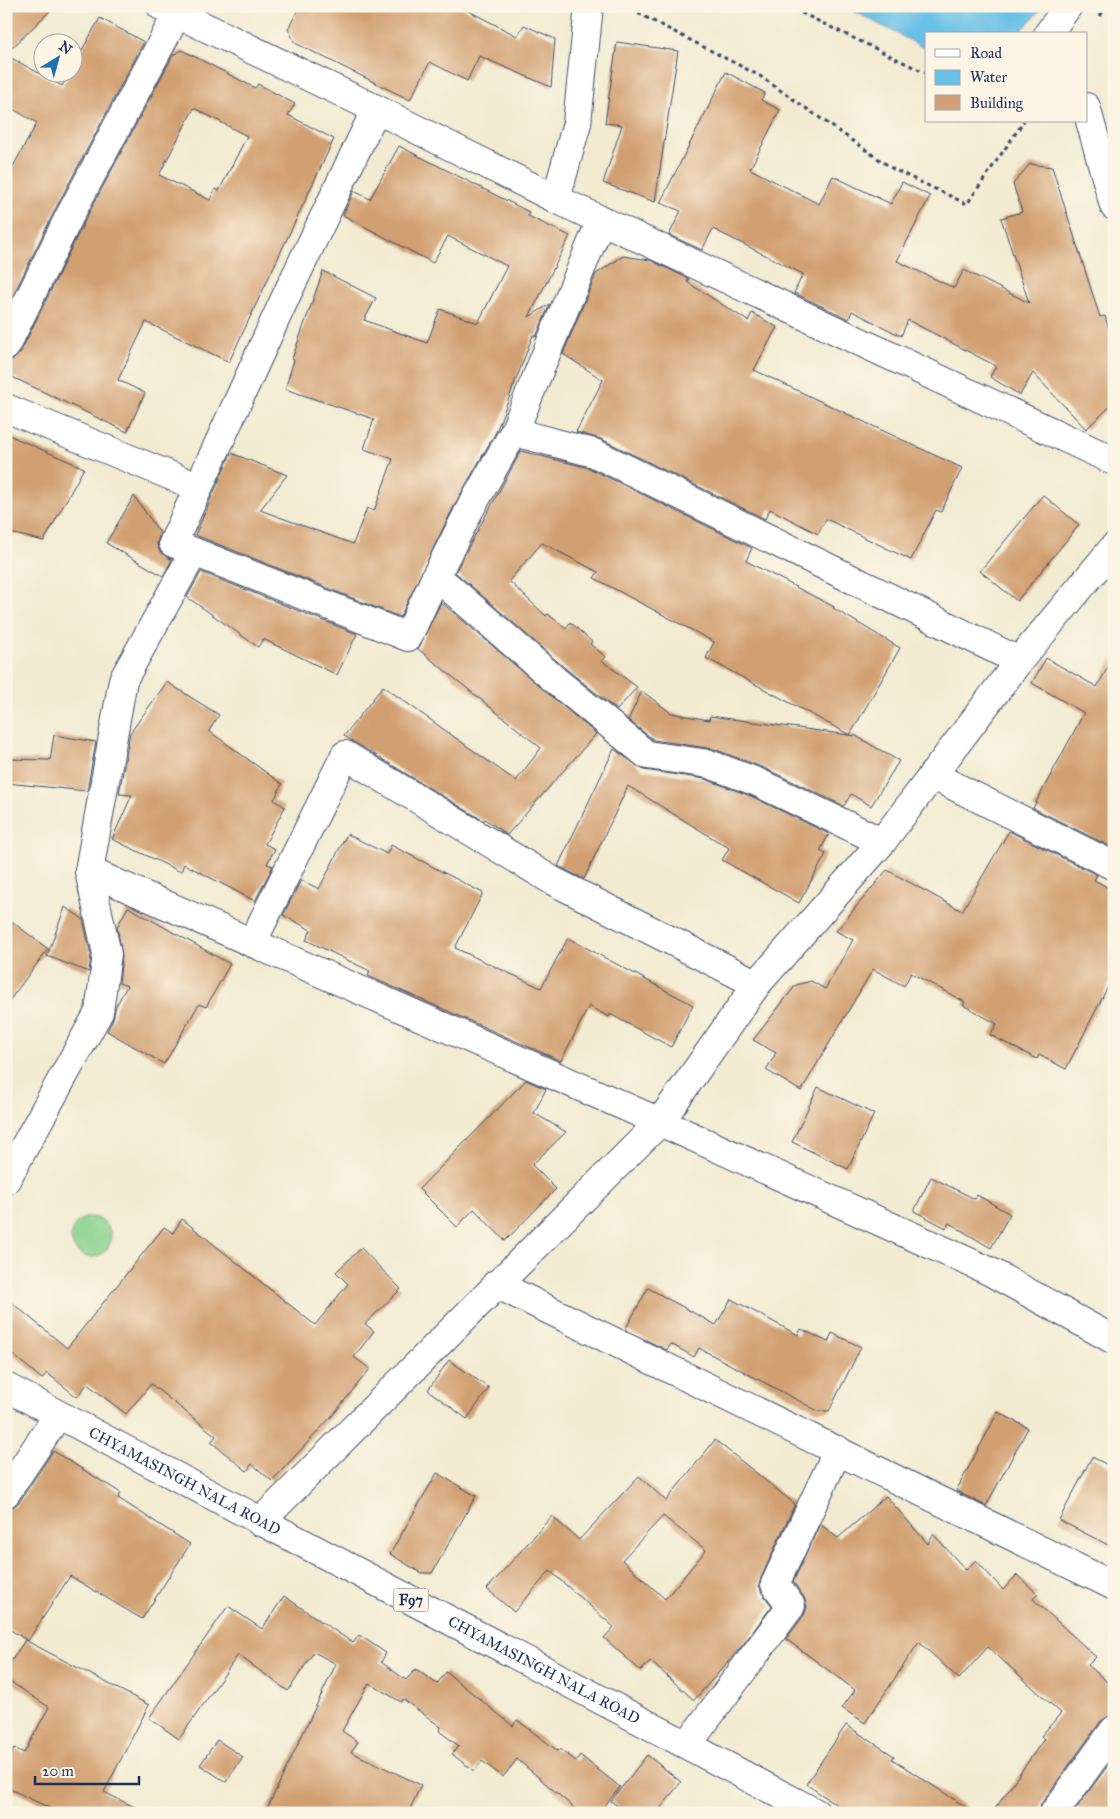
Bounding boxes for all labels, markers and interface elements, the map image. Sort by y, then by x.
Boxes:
north arrow [32,32,82,82]
legend [925,32,1088,122]
text: N [56,38,75,58]
text: Road [970,44,1002,62]
text: Water [970,68,1007,86]
text: Building [970,94,1024,112]
street label: CHYAMASINGH NALA ROAD [86,1423,284,1539]
road number: F97 [394,1588,428,1612]
street label: CHYAMASINGH NALA ROAD [445,1612,643,1728]
scale bar [35,1754,139,1786]
text: 20 m [42,1762,74,1780]

